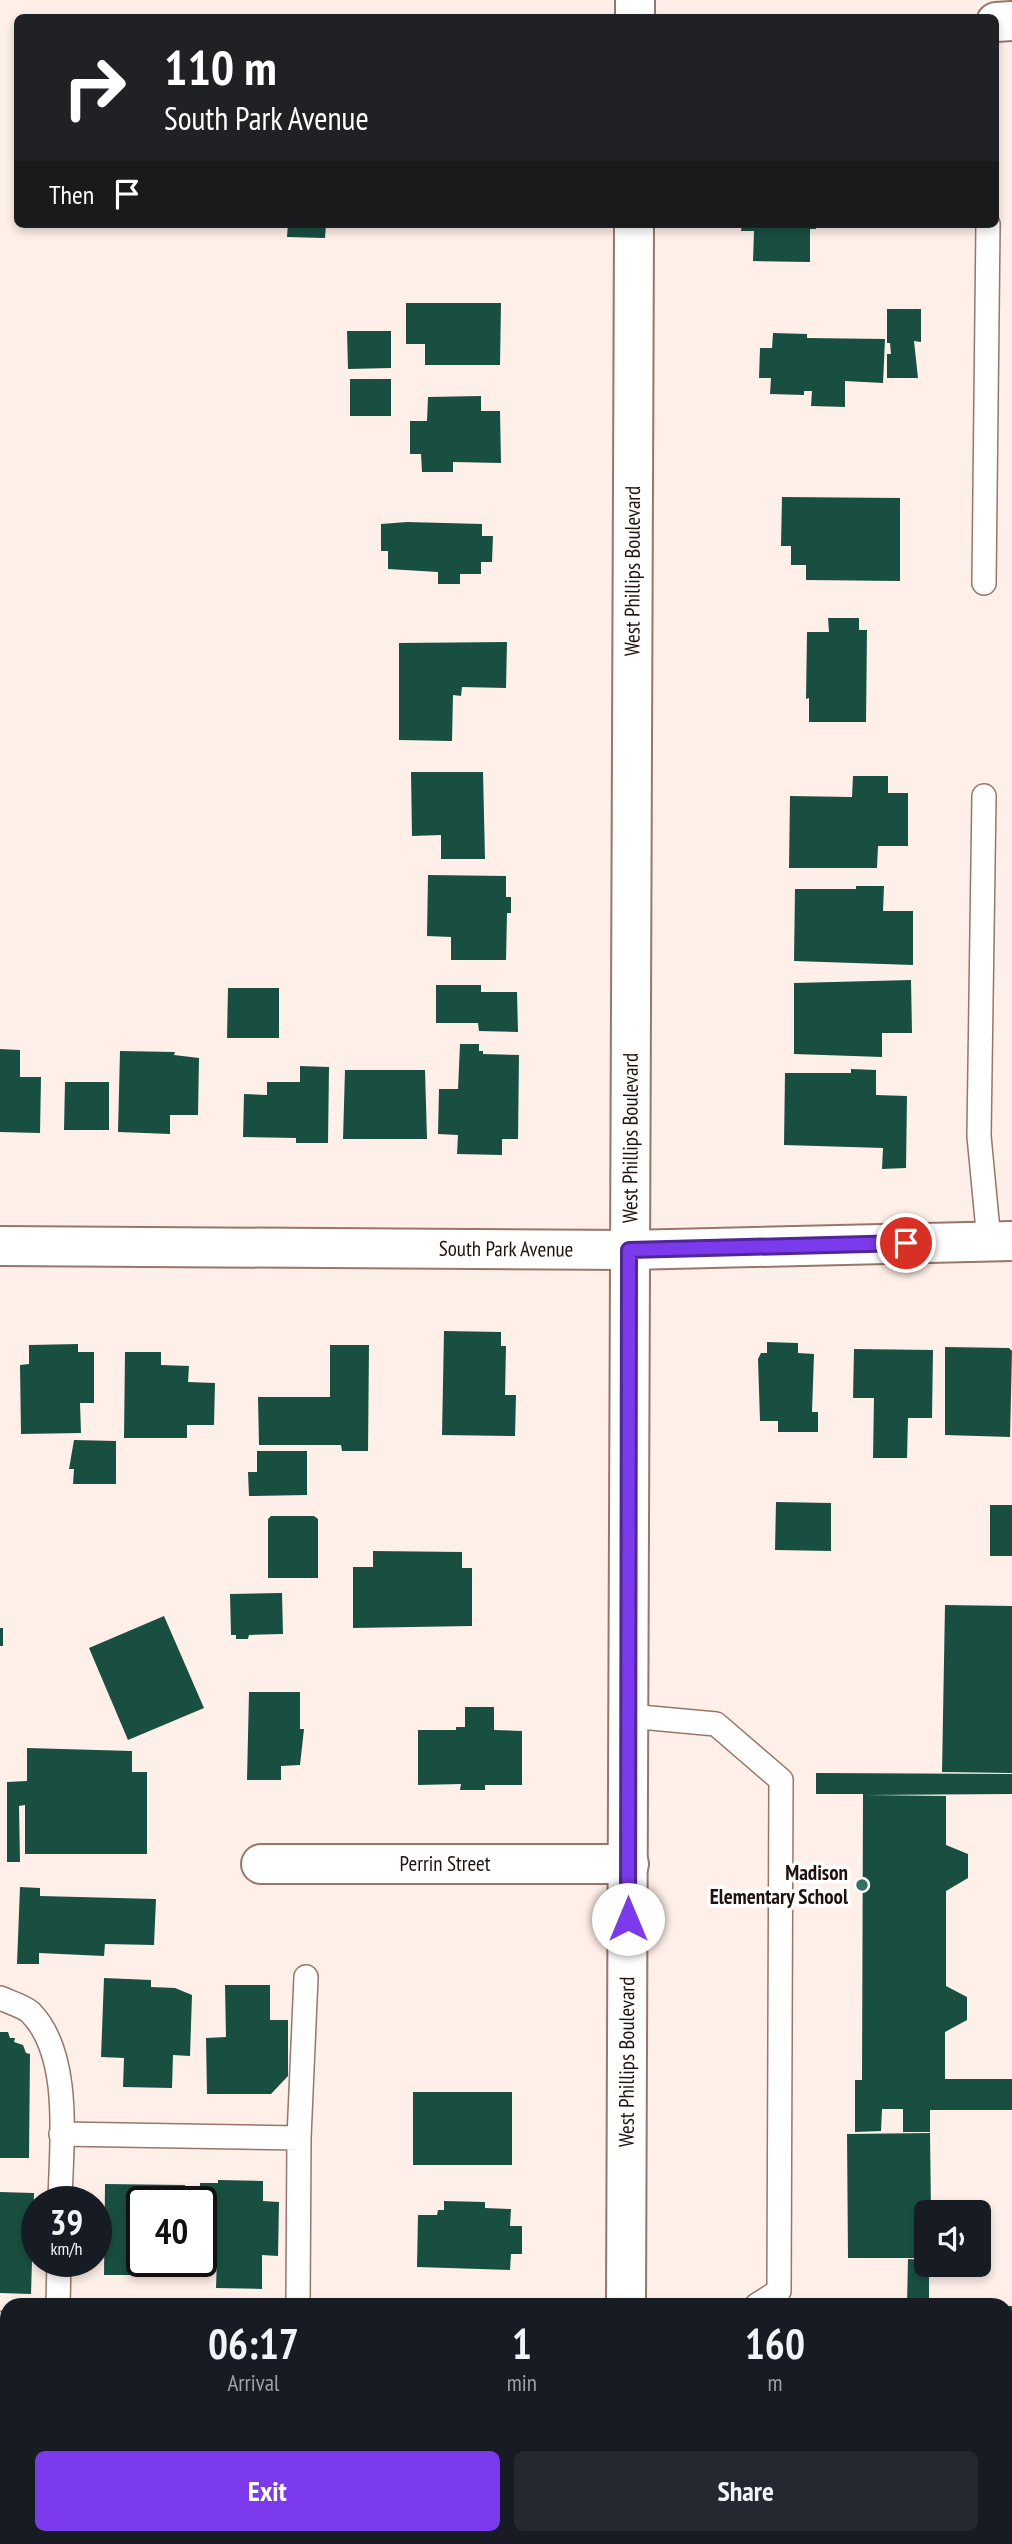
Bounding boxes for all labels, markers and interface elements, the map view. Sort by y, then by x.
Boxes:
text: 110 m [164,35,277,99]
icon: right [49,42,140,133]
text: South Park Avenue [164,97,369,139]
icon: arrive [108,175,146,213]
text: Then [49,178,94,211]
street label: West Phillips Boulevard [618,486,646,656]
street label: West Phillips Boulevard [616,1053,644,1223]
pin [876,1213,936,1273]
icon: arrive [887,1224,925,1262]
street label: South Park Avenue [439,1235,573,1263]
street label: Perrin Street [400,1850,491,1877]
place label: Madison Elementary School [710,1859,849,1910]
marker: Madison Elementary School [854,1877,870,1893]
position arrow [591,1882,665,1956]
street label: West Phillips Boulevard [613,1977,640,2147]
speed limit sign: 40 [126,2186,217,2277]
text: 39 [50,2199,83,2245]
map controls [914,2200,991,2277]
button: sound [914,2200,991,2277]
text: km/h [51,2237,82,2260]
text: 06:17 [208,2316,299,2371]
text: 1 [512,2316,532,2371]
text: 160 [745,2316,805,2371]
text: Arrival [227,2368,279,2397]
text: min [507,2368,537,2397]
text: m [767,2368,782,2397]
button: Exit [35,2451,500,2531]
button: Share [514,2451,978,2531]

